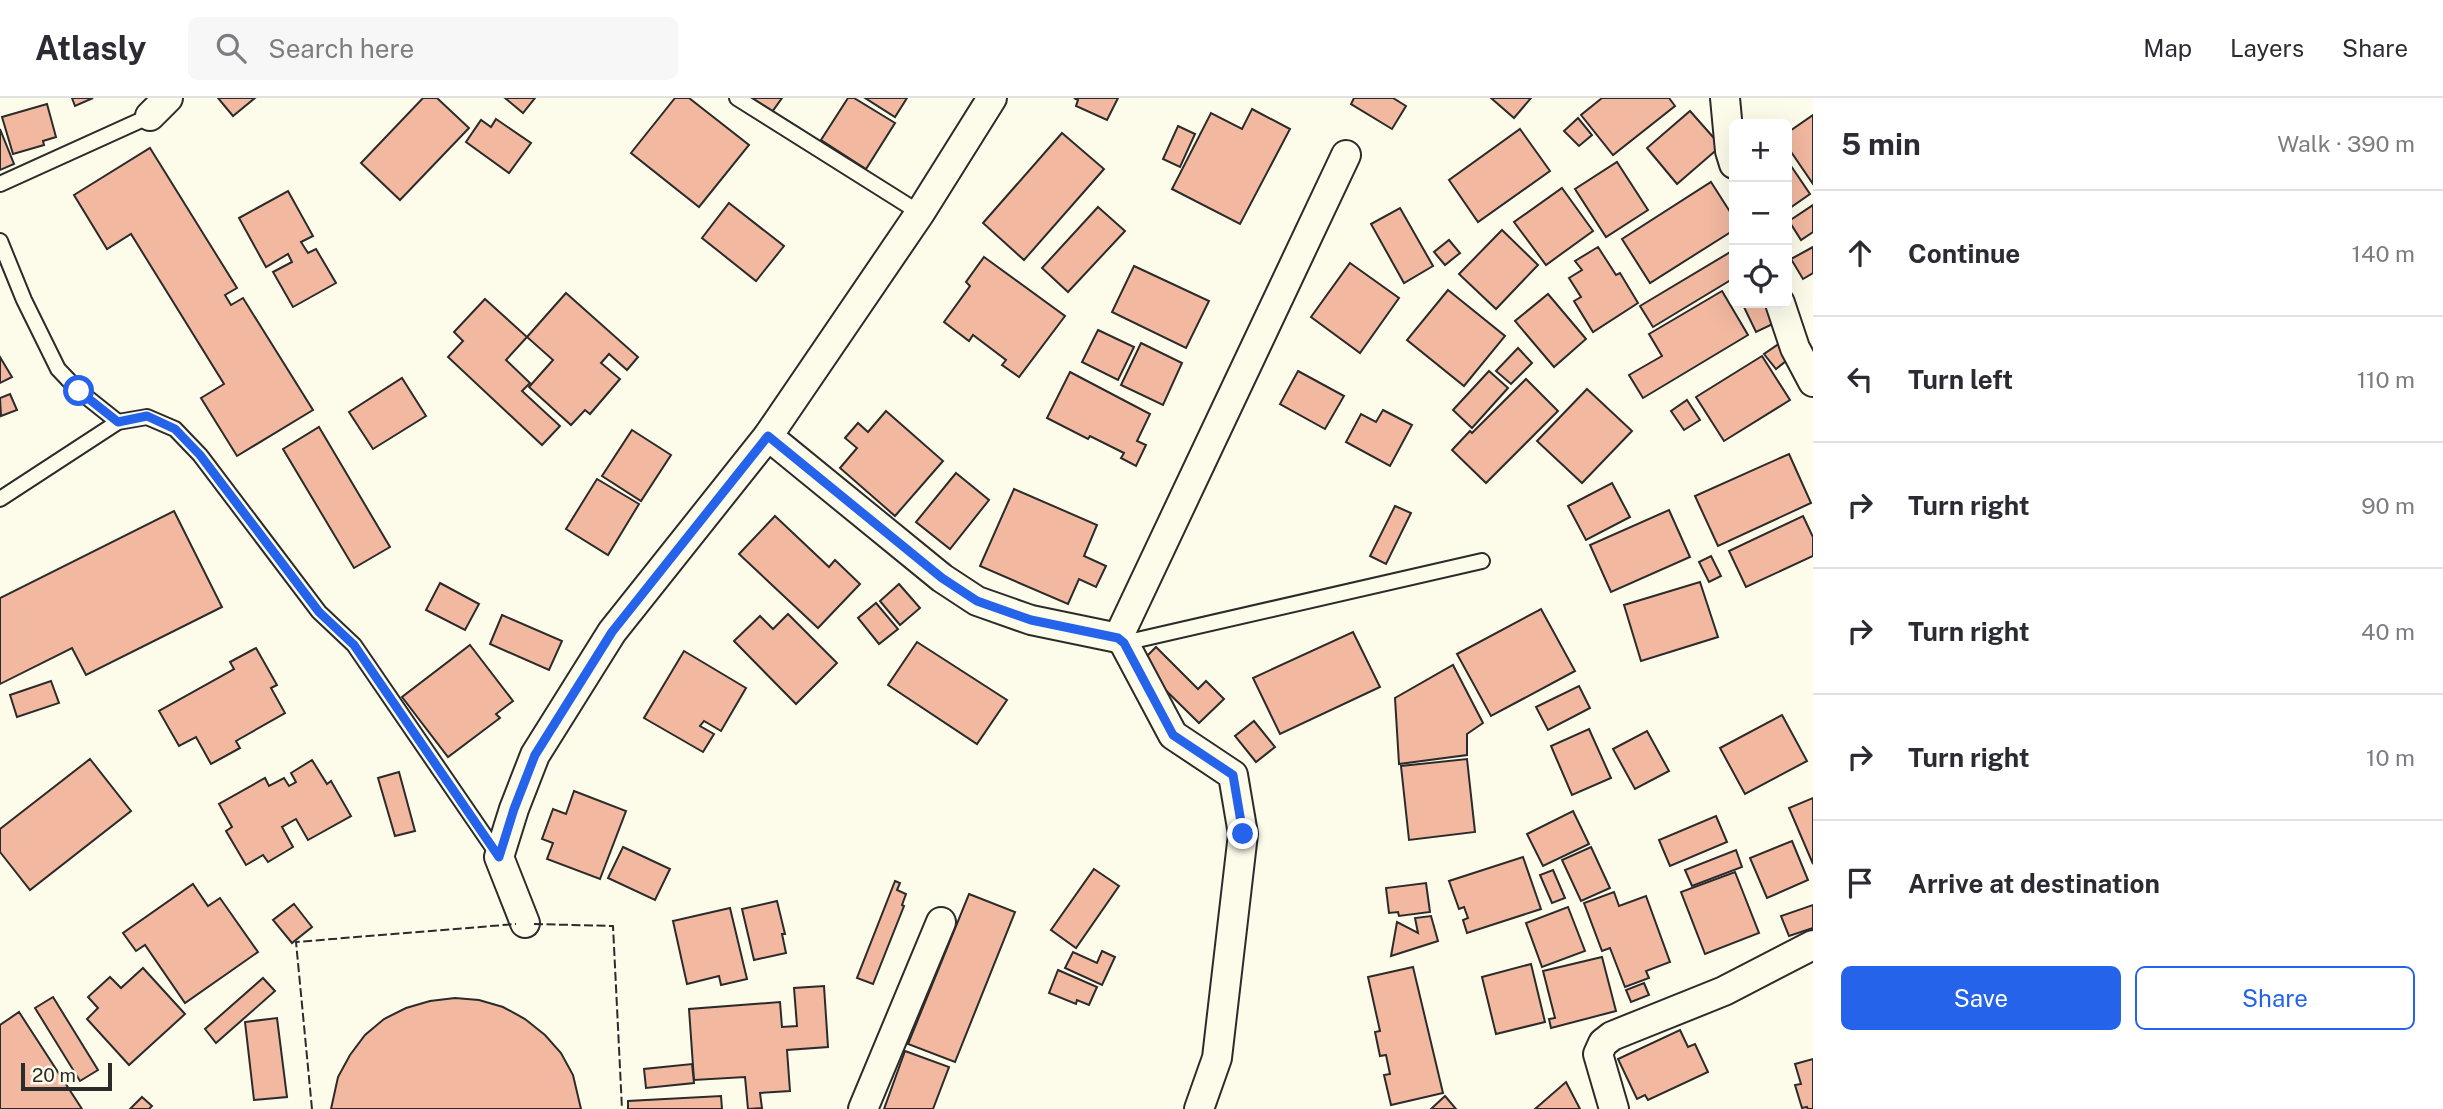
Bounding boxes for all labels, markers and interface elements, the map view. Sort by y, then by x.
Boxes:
search box [188,17,678,80]
text: Atlasly [35,29,146,67]
icon: search [212,29,250,67]
text: Search here [268,33,414,64]
text: Map [2143,34,2192,62]
text: Layers [2230,34,2304,62]
text: Share [2342,34,2408,62]
map controls [1729,119,1792,308]
button: + [1729,119,1792,182]
text: 5 min [1841,126,1921,162]
text: Walk · 390 m [2277,130,2415,157]
button: − [1729,182,1792,245]
icon: ahead [1841,234,1879,272]
text: Continue [1908,238,2020,269]
text: 140 m [2352,240,2415,267]
button: locate [1729,245,1792,308]
icon: left [1841,360,1879,398]
text: Turn left [1908,364,2013,395]
text: 110 m [2357,366,2415,393]
route start [63,375,94,406]
icon: right [1841,486,1879,524]
text: Turn right [1908,490,2030,521]
text: 90 m [2361,492,2415,519]
icon: right [1841,612,1879,650]
text: Turn right [1908,616,2030,647]
text: 40 m [2361,618,2415,645]
icon: right [1841,738,1879,776]
text: Turn right [1908,742,2030,773]
text: 10 m [2366,744,2415,771]
route end [1227,818,1258,849]
icon: arrive [1841,864,1879,902]
text: Arrive at destination [1908,868,2160,899]
button: Save [1841,966,2121,1030]
button: Share [2135,966,2415,1030]
scale bar [21,1060,112,1092]
text: 20 m [32,1064,76,1086]

